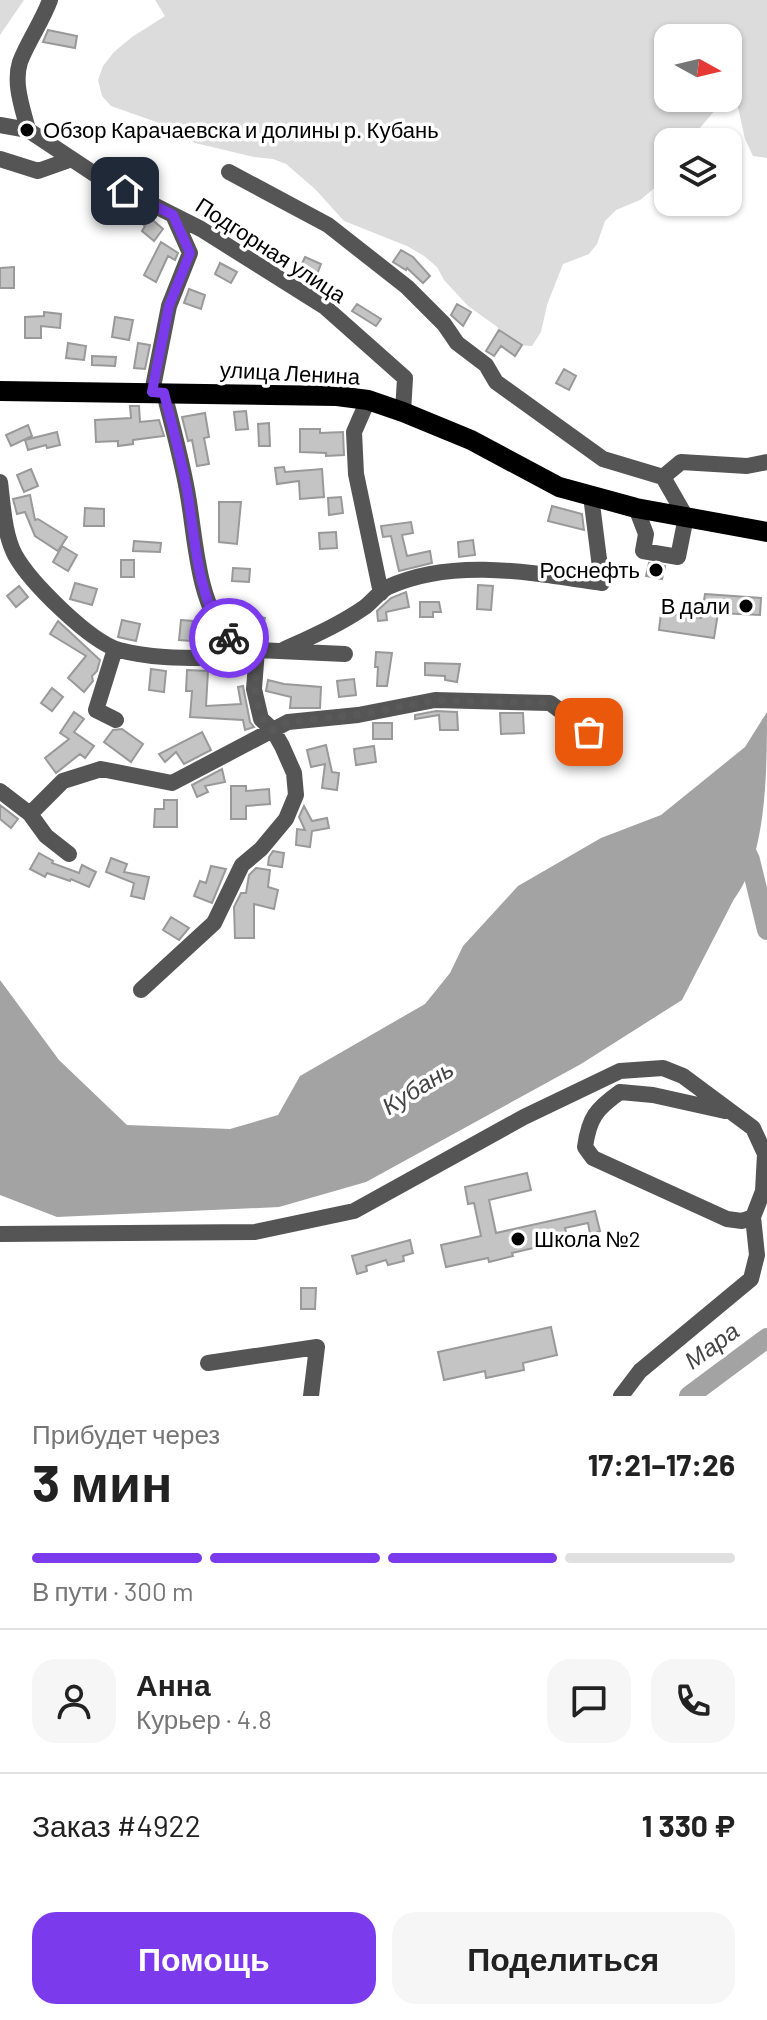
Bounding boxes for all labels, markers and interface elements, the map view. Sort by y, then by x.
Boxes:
north arrow [654,24,742,112]
map controls [654,24,742,216]
place label: Обзор Карачаевска и долины р. Кубань [43,116,439,143]
marker: Обзор Карачаевска и долины р. Кубань [18,121,36,139]
button: layers [654,128,742,216]
pin [91,157,159,225]
icon: home [103,169,147,213]
street label: Подгорная улица [191,191,352,309]
street label: улица Ленина [219,355,362,390]
place label: Роснефть [540,556,640,583]
marker: Роснефть [647,561,665,579]
place label: В дали [661,592,730,619]
marker: В дали [737,597,755,615]
courier [189,598,269,678]
icon: bike [207,616,251,660]
pin [555,698,623,766]
icon: bag [567,710,611,754]
water label: Кубань [376,1053,458,1120]
place label: Школа №2 [534,1225,641,1251]
marker: Школа №2 [509,1230,527,1248]
water label: Мара [678,1315,744,1374]
text: Прибудет через [32,1418,220,1449]
text: 17:21–17:26 [588,1446,735,1482]
text: 3 мин [32,1450,172,1512]
text: В пути · 300 m [32,1575,193,1606]
button: person [32,1659,116,1743]
button: chat [547,1659,631,1743]
button: phone [651,1659,735,1743]
text: Анна [136,1666,211,1702]
text: Курьер · 4.8 [136,1703,272,1734]
text: Заказ #4922 [32,1807,201,1843]
text: 1 330 ₽ [642,1807,735,1843]
button: Помощь [32,1912,376,2004]
button: Поделиться [392,1912,735,2004]

